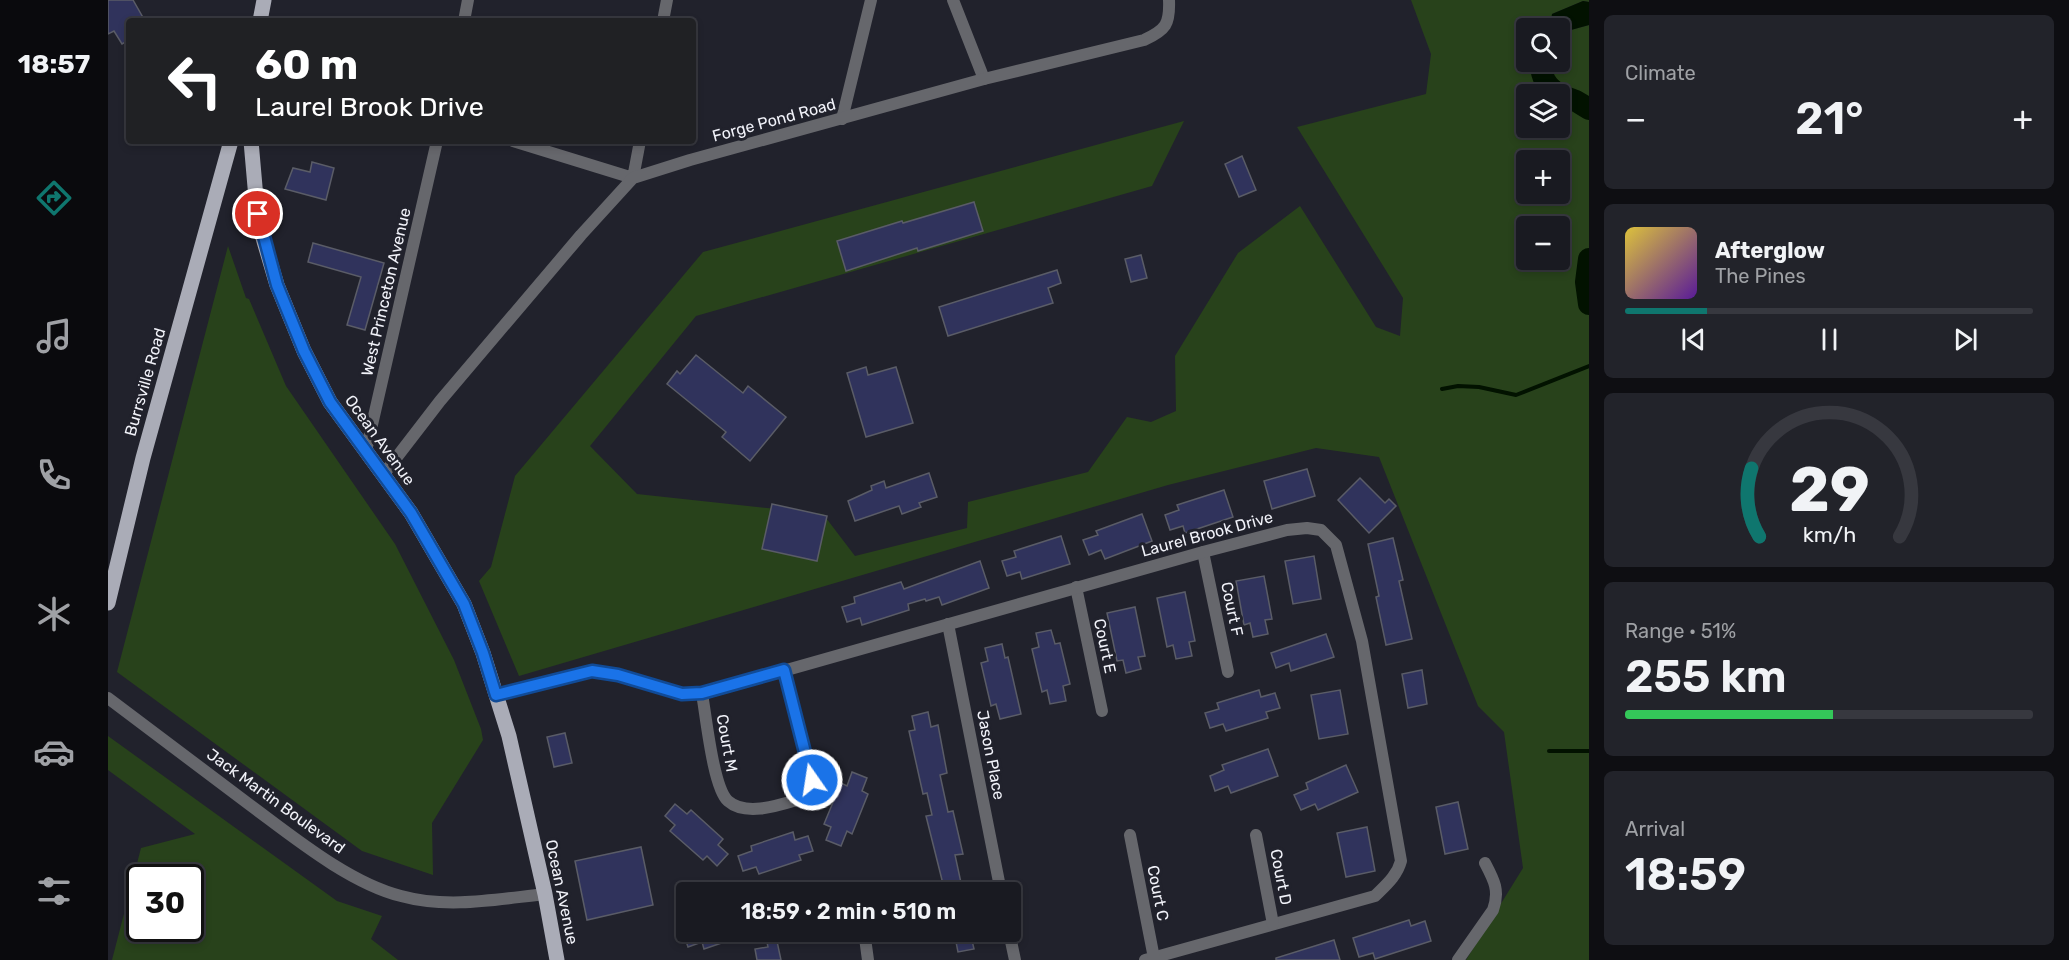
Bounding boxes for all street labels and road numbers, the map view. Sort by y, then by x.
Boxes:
street label: Forge Pond Road [710,94,838,146]
street label: West Princeton Avenue [357,206,415,378]
street label: Burrsville Road [120,326,170,438]
street label: Ocean Avenue [341,391,419,489]
street label: Laurel Brook Drive [1139,507,1275,561]
street label: Court F [1217,580,1247,638]
street label: Court E [1090,617,1120,675]
street label: Jason Place [973,709,1009,801]
street label: Court M [713,713,741,773]
street label: Jack Martin Boulevard [203,745,349,857]
street label: Ocean Avenue [542,838,582,946]
street label: Court D [1266,847,1296,907]
street label: Court C [1143,864,1173,922]

